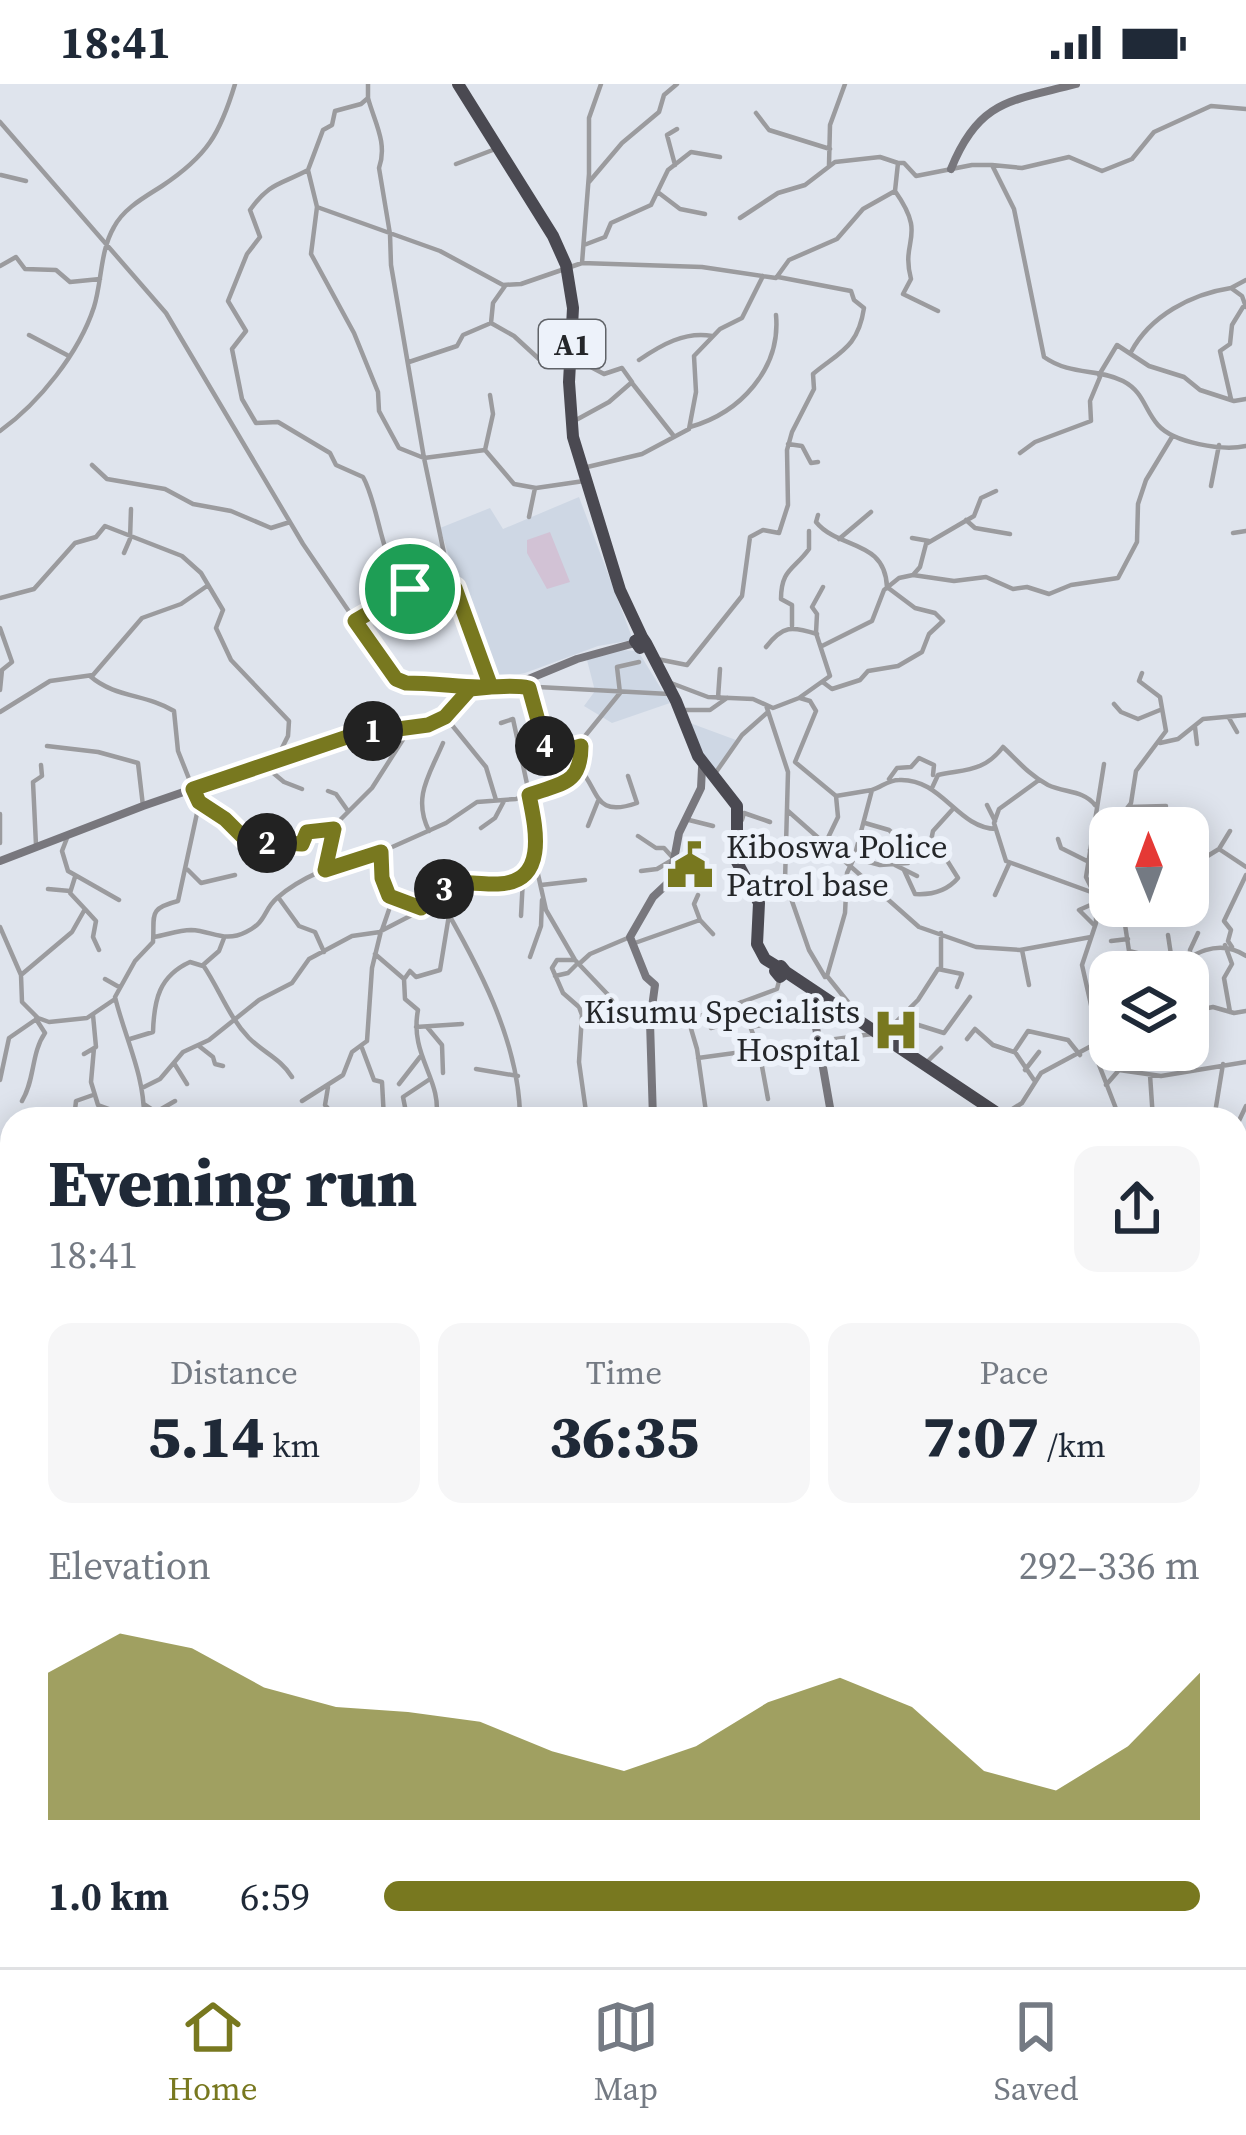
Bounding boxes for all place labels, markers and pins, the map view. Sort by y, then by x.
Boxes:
pin [359,538,461,640]
pin: 1 [343,701,403,761]
pin: 4 [515,716,575,776]
pin: 2 [237,813,297,873]
place label: Kiboswa Police Patrol base [726,824,948,907]
public building icon: Kiboswa Police Patrol base [665,840,715,890]
pin: 3 [414,859,474,919]
place label: Kisumu Specialists Hospital [584,989,860,1072]
hospital icon: Kisumu Specialists Hospital [871,1005,921,1055]

